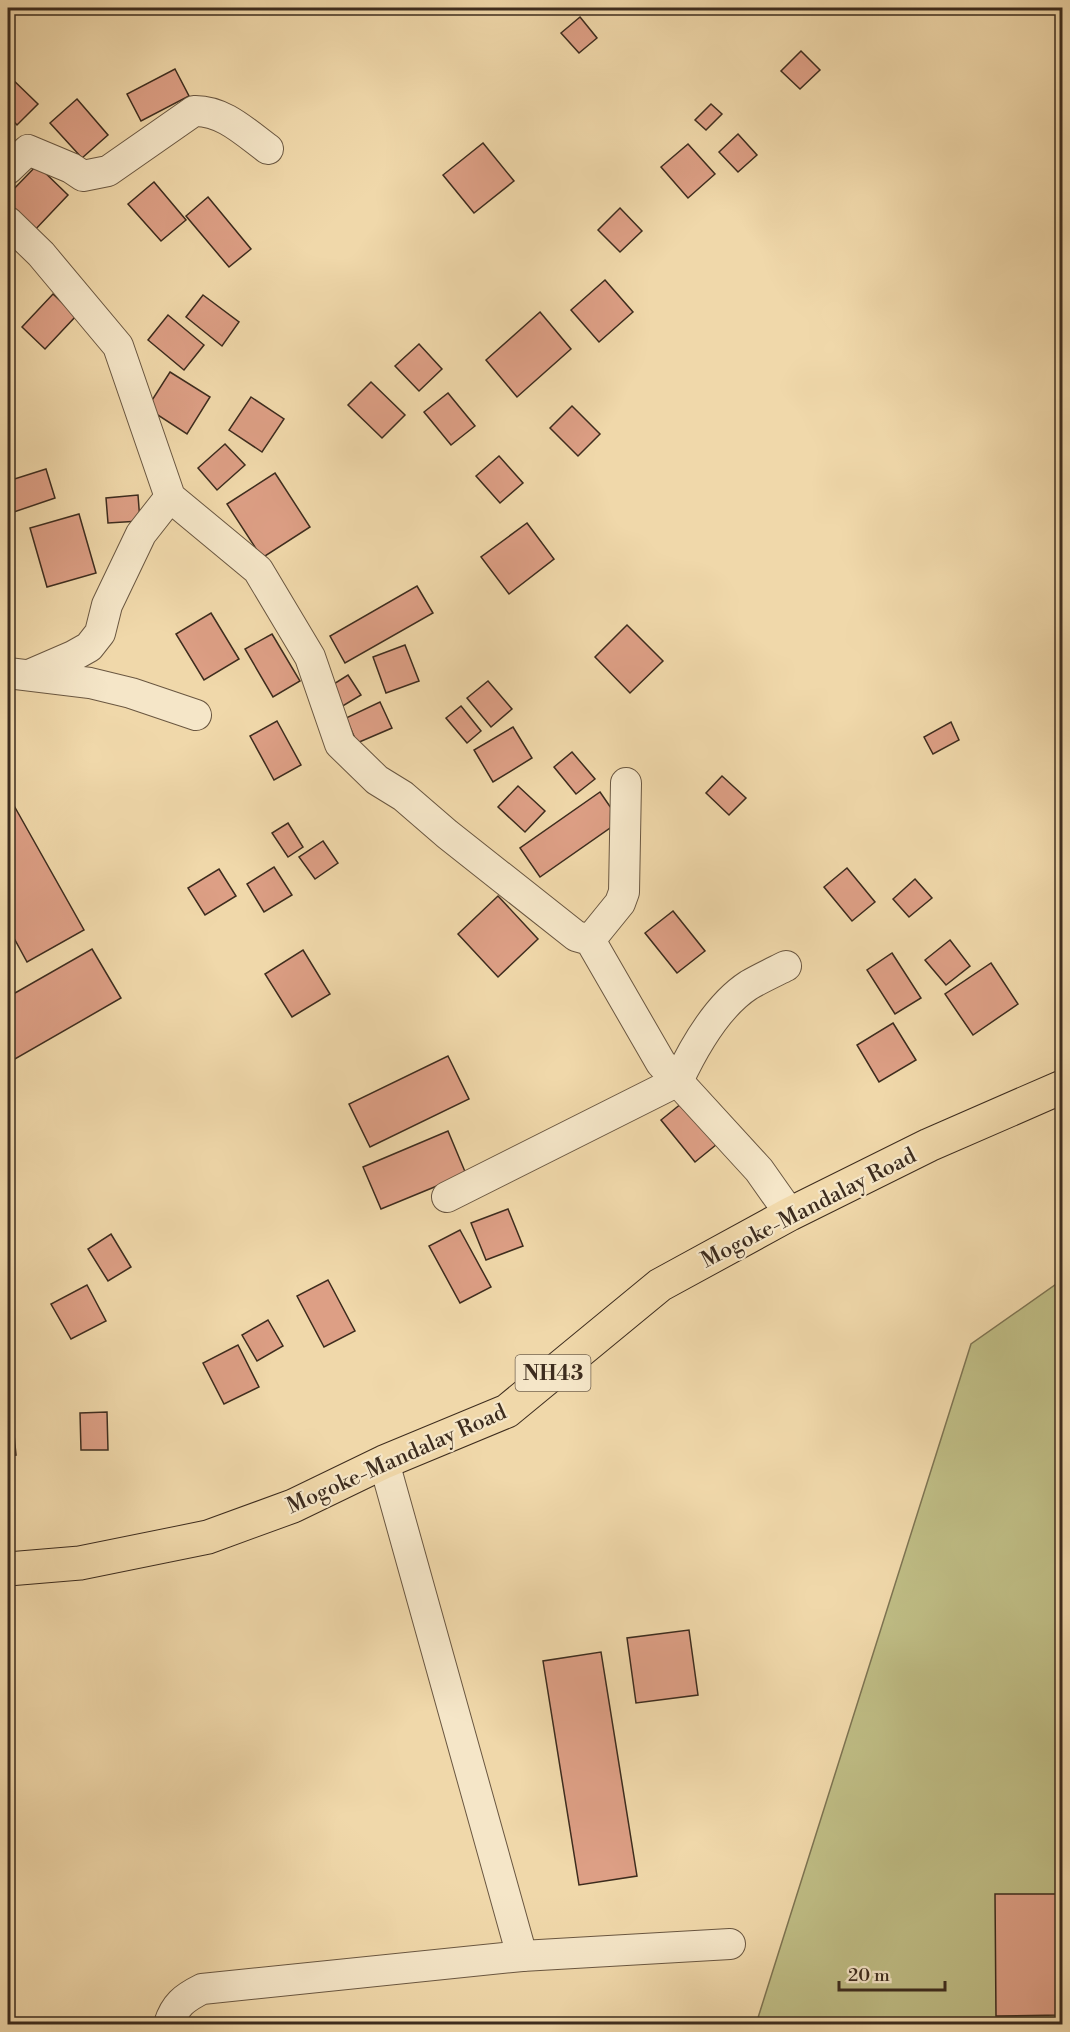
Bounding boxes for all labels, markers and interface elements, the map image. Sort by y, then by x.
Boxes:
street label: Mogoke-Mandalay Road [697,1142,921,1274]
road number: NH43 [516,1355,590,1391]
street label: Mogoke-Mandalay Road [283,1398,511,1520]
scale bar [839,1954,946,1992]
text: 20 m [848,1964,890,1987]

